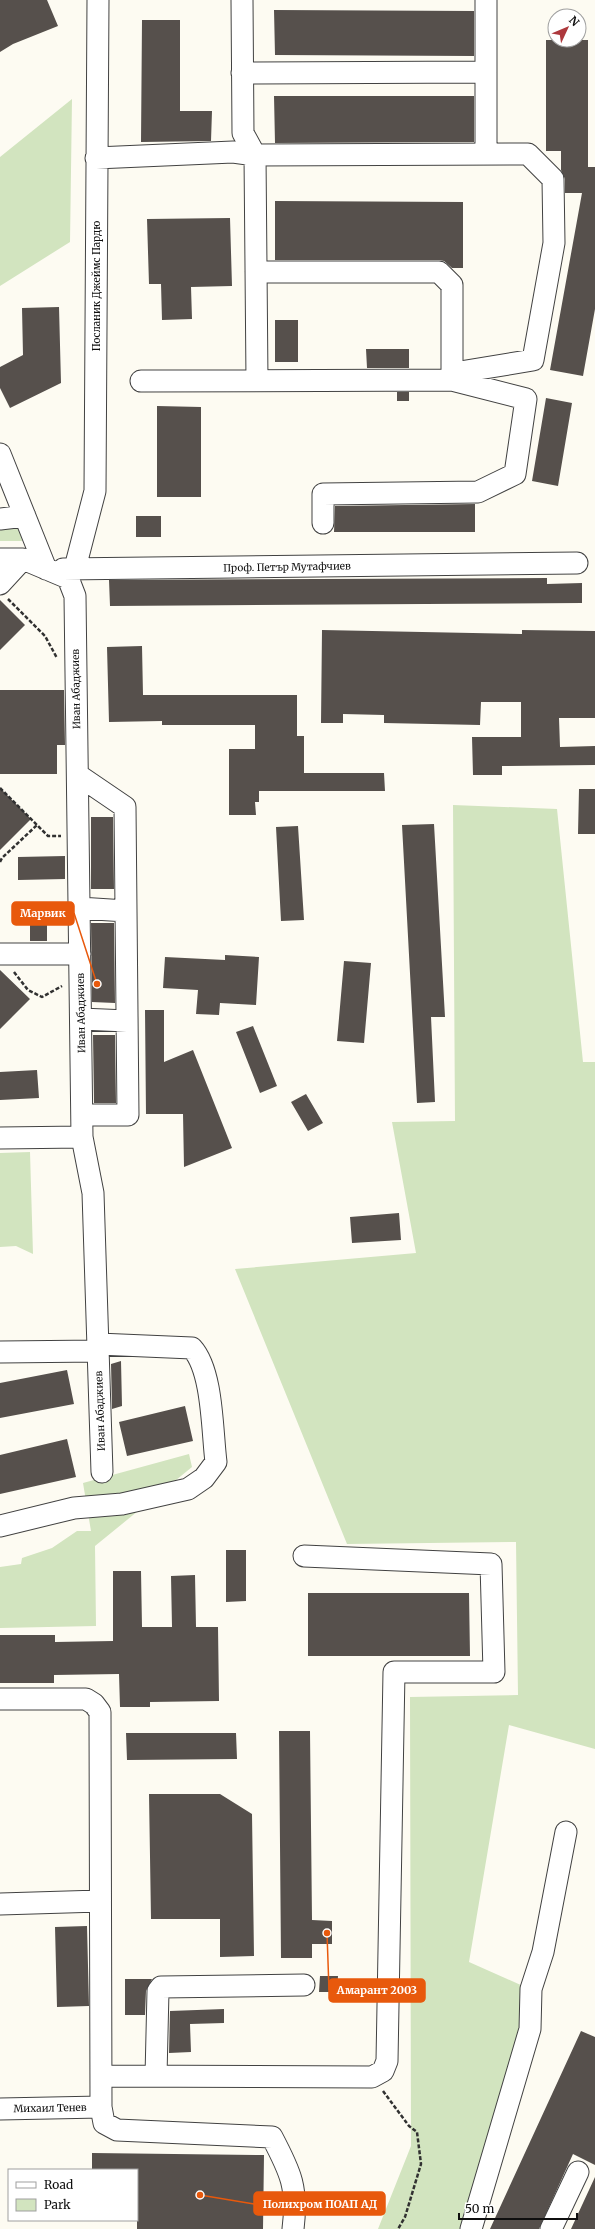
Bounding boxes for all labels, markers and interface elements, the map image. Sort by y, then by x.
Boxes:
north arrow [547,8,587,48]
text: N [566,13,582,29]
street label: Посланик Джеймс Пардю [90,221,103,351]
street label: Проф. Петър Мутафчиев [223,559,351,575]
street label: Иван Абаджиев [69,649,83,729]
callout: Марвик [12,902,74,925]
text: Марвик [20,906,67,920]
street label: Иван Абаджиев [74,973,88,1053]
street label: Иван Абаджиев [92,1370,108,1451]
callout: Амарант 2003 [329,1979,425,2002]
text: Амарант 2003 [336,1983,417,1997]
street label: Михаил Тенев [13,2101,87,2115]
legend [8,2169,138,2221]
text: Road [44,2177,73,2192]
callout: Полихром ПОАП АД [254,2192,385,2215]
scale bar [459,2195,577,2221]
text: Park [44,2197,71,2212]
text: Полихром ПОАП АД [263,2197,377,2211]
text: 50 m [465,2201,494,2216]

